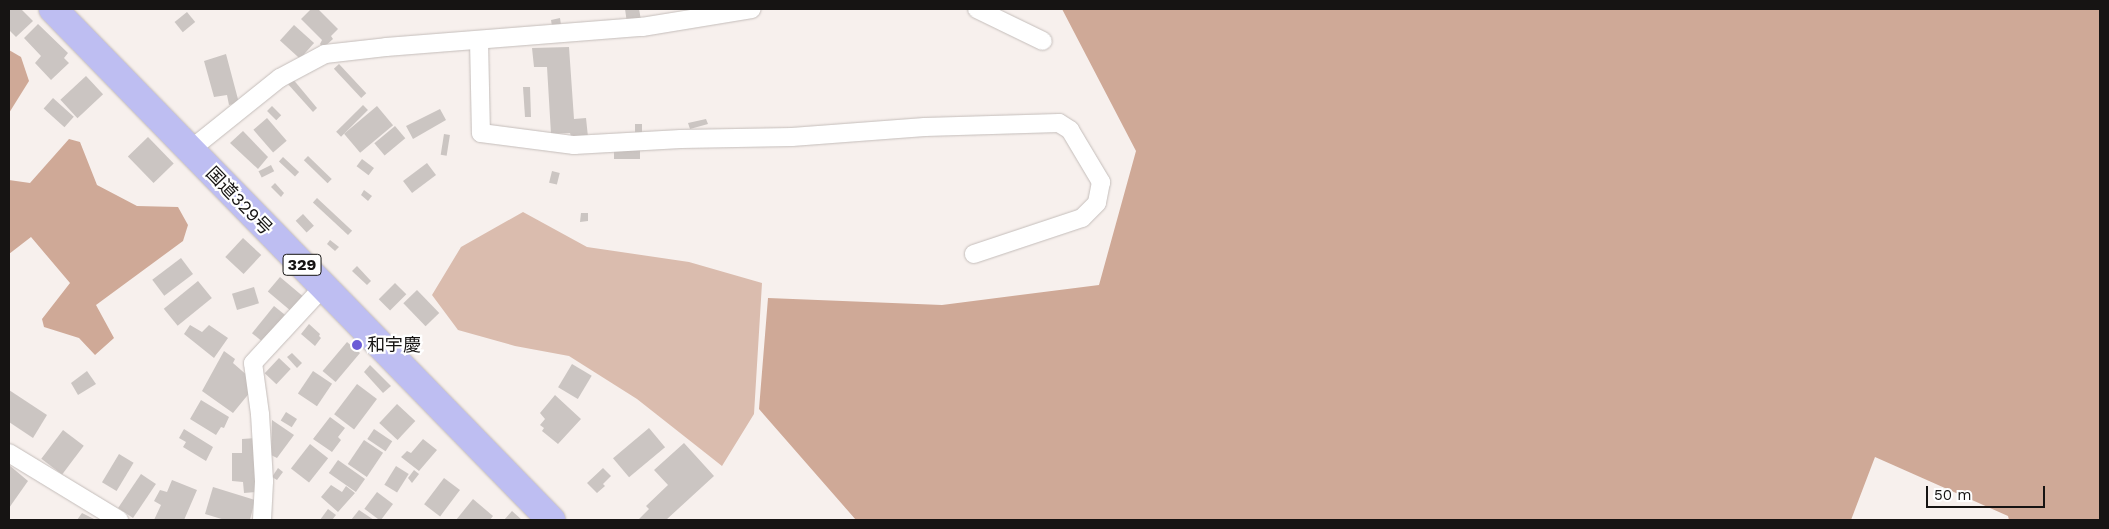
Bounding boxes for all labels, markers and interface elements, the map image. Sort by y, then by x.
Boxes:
street label: 国道329号 [201,163,277,239]
road number: 329 [282,252,322,278]
place label: 和宇慶 [367,334,421,356]
marker: 和宇慶 [351,339,363,351]
scale bar [1929,476,2048,508]
text: 50 m [1934,486,1971,504]

